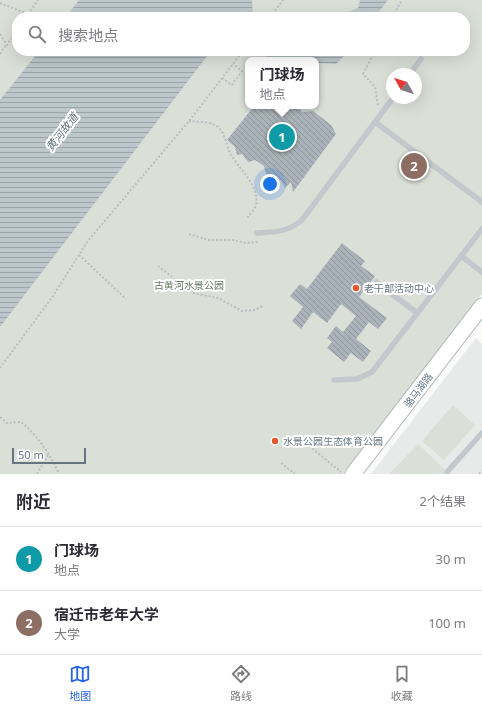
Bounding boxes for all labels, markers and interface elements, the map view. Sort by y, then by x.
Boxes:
search box [12,12,470,56]
icon: search [26,23,48,45]
text: 搜索地点 [58,25,118,45]
popup [245,57,319,109]
text: 门球场 [259,64,305,84]
north arrow [386,68,422,104]
text: 地点 [259,85,286,103]
water label: 黄河故道 [42,108,82,154]
pin: 1 [269,122,295,152]
pin: 2 [401,151,427,181]
your location [260,174,280,194]
park label: 古黄河水景公园 [154,278,224,292]
place label: 老干部活动中心 [364,281,434,295]
marker: 老干部活动中心 [351,283,361,293]
street label: 骆马湖路 [400,370,436,410]
place label: 水景公园生态体育公园 [283,434,383,448]
marker: 水景公园生态体育公园 [270,436,280,446]
scale bar [12,446,86,465]
text: 50 m [18,447,44,462]
text: 附近 [16,490,50,513]
text: 2个结果 [420,492,466,510]
text: 门球场 [54,540,99,560]
text: 1 [25,550,33,568]
text: 30 m [436,550,466,568]
text: 地点 [54,561,80,579]
text: 宿迁市老年大学 [54,604,159,624]
text: 2 [25,614,33,632]
text: 100 m [428,614,466,632]
text: 大学 [54,625,80,643]
tab: 地图 [69,663,91,703]
tab: 路线 [230,663,252,703]
tab: 收藏 [391,663,413,703]

